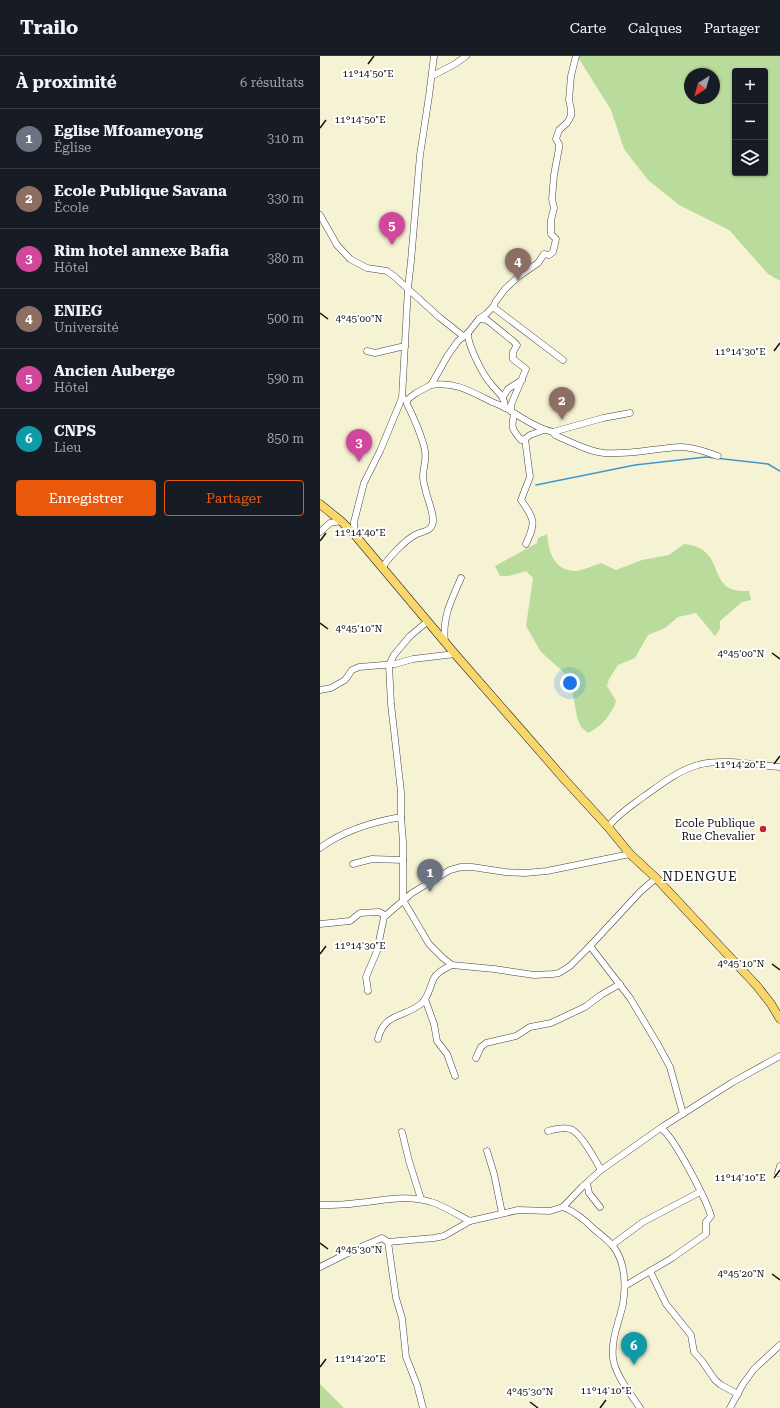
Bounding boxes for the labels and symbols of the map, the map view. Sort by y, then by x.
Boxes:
text: 11°14'50"E [342,68,394,79]
north arrow [684,68,720,104]
text: 11°14'50"E [334,114,386,125]
pin: 5 [379,212,405,245]
pin: 4 [505,248,531,281]
text: 4°45'00"N [335,313,383,324]
text: 11°14'30"E [714,346,766,357]
pin: 2 [549,387,575,420]
pin: 3 [346,429,372,462]
text: 11°14'40"E [334,527,386,538]
text: 4°45'10"N [335,623,383,634]
text: 4°45'00"N [717,648,765,659]
your location [560,673,580,693]
text: 11°14'20"E [714,759,766,770]
place label: Ecole Publique Rue Chevalier [675,817,755,843]
marker: Ecole Publique Rue Chevalier [758,824,768,834]
pin: 1 [417,859,443,892]
district label: NDENGUE [662,869,738,884]
text: 11°14'30"E [334,940,386,951]
text: 4°45'10"N [717,958,765,969]
text: 11°14'10"E [714,1172,766,1183]
text: 4°45'30"N [335,1244,383,1255]
text: 4°45'20"N [717,1268,765,1279]
pin: 6 [621,1332,647,1365]
text: 11°14'20"E [334,1353,386,1364]
text: 11°14'10"E [580,1385,632,1396]
text: 4°45'30"N [506,1386,554,1397]

